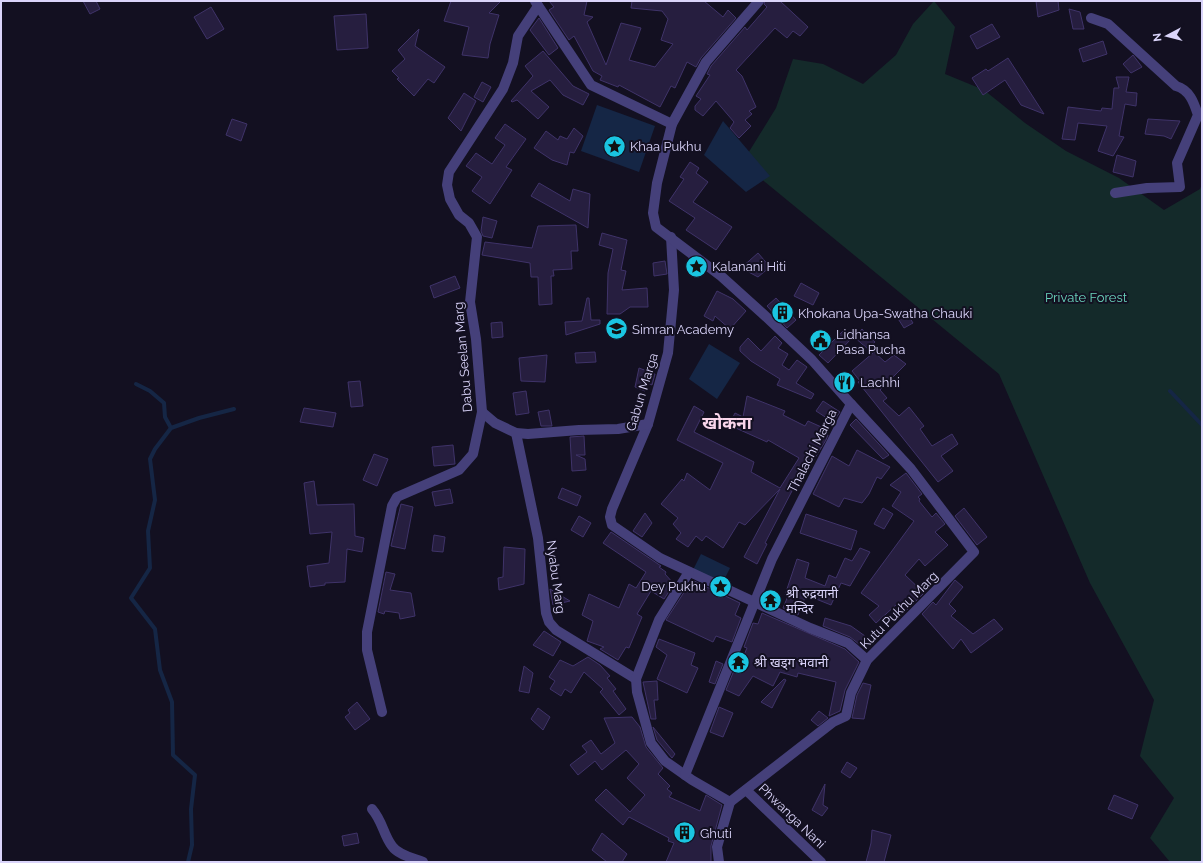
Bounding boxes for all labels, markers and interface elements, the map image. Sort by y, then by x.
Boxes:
north arrow [1147,16,1187,56]
text: N [1151,32,1165,42]
place icon: Khaa Pukhu [602,133,628,159]
place label: Khaa Pukhu [630,139,701,154]
place icon: Kalanani Hiti [683,253,709,279]
place label: Kalanani Hiti [712,259,786,274]
park label: Private Forest [1045,290,1128,305]
building icon: Khokana Upa-Swatha Chauki [769,300,795,326]
street label: Dabu Seelan Marg [451,301,475,413]
place label: Khokana Upa-Swatha Chauki [798,306,972,321]
school or university icon: Simran Academy [604,316,630,342]
place label: Simran Academy [632,322,734,337]
place label: Lidhansa Pasa Pucha [836,327,905,357]
public building icon: Lidhansa Pasa Pucha [808,328,834,354]
street label: Gabun Marga [623,351,661,433]
restaurant icon: Lachhi [831,369,857,395]
place label: Lachhi [860,375,900,390]
street label: Thalachi Marga [784,407,840,495]
district label: खोकना [702,413,753,433]
street label: Nyabu Marg [543,539,569,615]
street label: Kutu Pukhu Marg [857,568,941,652]
place icon: Dey Pukhu [708,573,734,599]
place label: Dey Pukhu [641,579,706,594]
place label: श्री रुद्रयानी मन्दिर [786,586,839,616]
temple icon: श्री रुद्रयानी मन्दिर [758,587,784,613]
temple icon: श्री खड्ग भवानी [725,649,751,675]
place label: श्री खड्ग भवानी [754,655,829,670]
street label: Phwanga Nani [756,781,828,851]
building icon: Ghuti [671,820,697,846]
place label: Ghuti [700,826,732,841]

